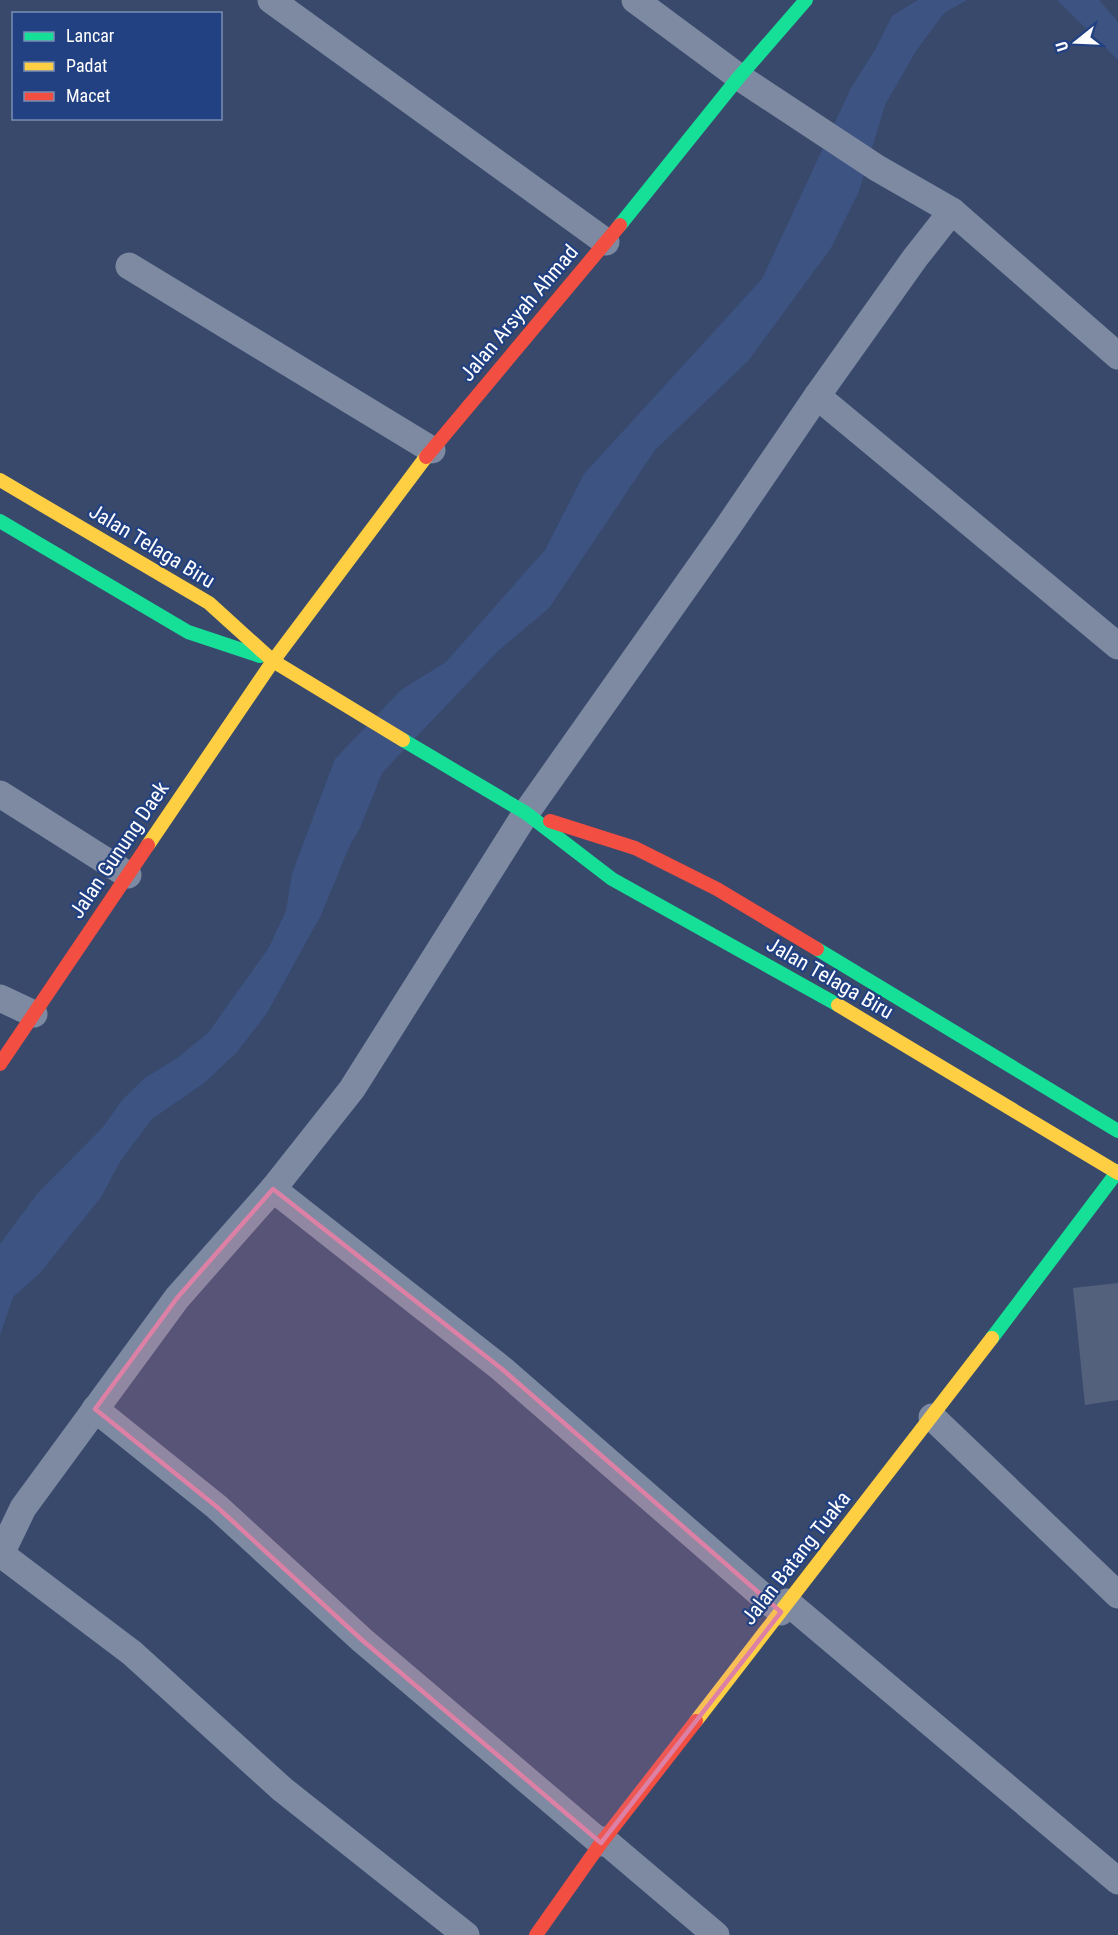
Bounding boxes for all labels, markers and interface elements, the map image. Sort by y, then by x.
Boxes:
legend [12,12,222,120]
north arrow [1046,12,1106,72]
text: Lancar [66,25,115,46]
text: U [1052,39,1073,54]
text: Padat [66,55,107,76]
text: Macet [66,85,110,106]
street label: Jalan Arsyah Ahmad [455,240,583,386]
street label: Jalan Telaga Biru [85,499,219,593]
street label: Jalan Gunung Daek [64,777,174,923]
street label: Jalan Telaga Biru [762,932,898,1024]
street label: Jalan Batang Tuaka [737,1487,855,1629]

